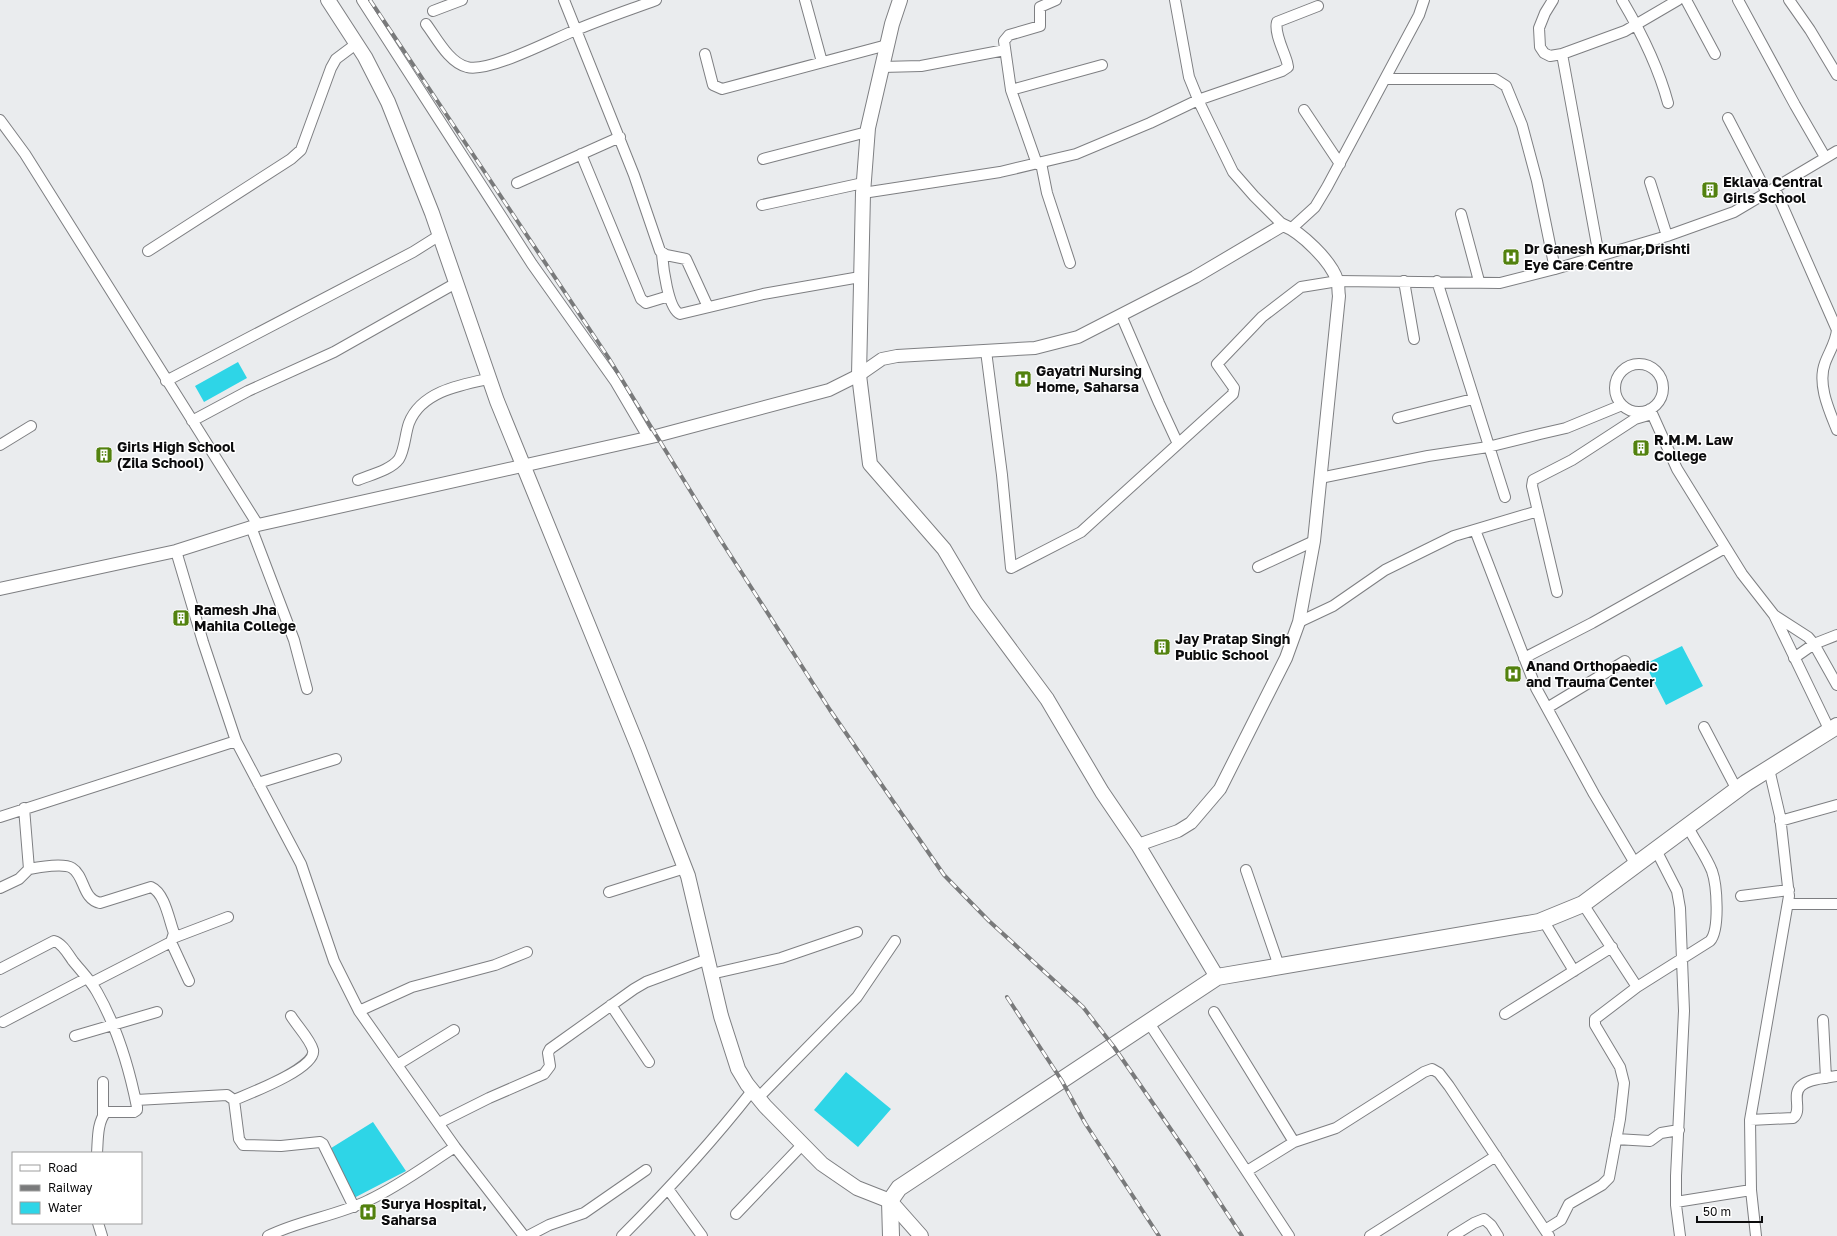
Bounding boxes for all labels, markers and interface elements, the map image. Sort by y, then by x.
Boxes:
place label: Eklava Central Girls School [1723,173,1823,206]
building icon: Eklava Central Girls School [1700,180,1720,200]
place label: Dr Ganesh Kumar,Drishti Eye Care Centre [1524,240,1690,273]
hospital icon: Dr Ganesh Kumar,Drishti Eye Care Centre [1501,247,1521,267]
place label: Gayatri Nursing Home, Saharsa [1036,362,1142,395]
hospital icon: Gayatri Nursing Home, Saharsa [1013,369,1033,389]
place label: R.M.M. Law College [1654,431,1734,464]
place label: Girls High School (Zila School) [117,438,235,471]
building icon: R.M.M. Law College [1631,438,1651,458]
building icon: Girls High School (Zila School) [94,445,114,465]
place label: Ramesh Jha Mahila College [194,601,296,634]
building icon: Ramesh Jha Mahila College [171,608,191,628]
place label: Jay Pratap Singh Public School [1175,630,1290,663]
building icon: Jay Pratap Singh Public School [1152,637,1172,657]
place label: Anand Orthopaedic and Trauma Center [1526,657,1658,690]
hospital icon: Anand Orthopaedic and Trauma Center [1503,664,1523,684]
legend [12,1152,142,1224]
text: Road [48,1160,77,1175]
text: Railway [48,1180,93,1195]
place label: Surya Hospital, Saharsa [381,1195,487,1228]
scale bar [1697,1198,1762,1224]
text: Water [48,1200,82,1215]
hospital icon: Surya Hospital, Saharsa [358,1202,378,1222]
text: 50 m [1703,1204,1731,1219]

